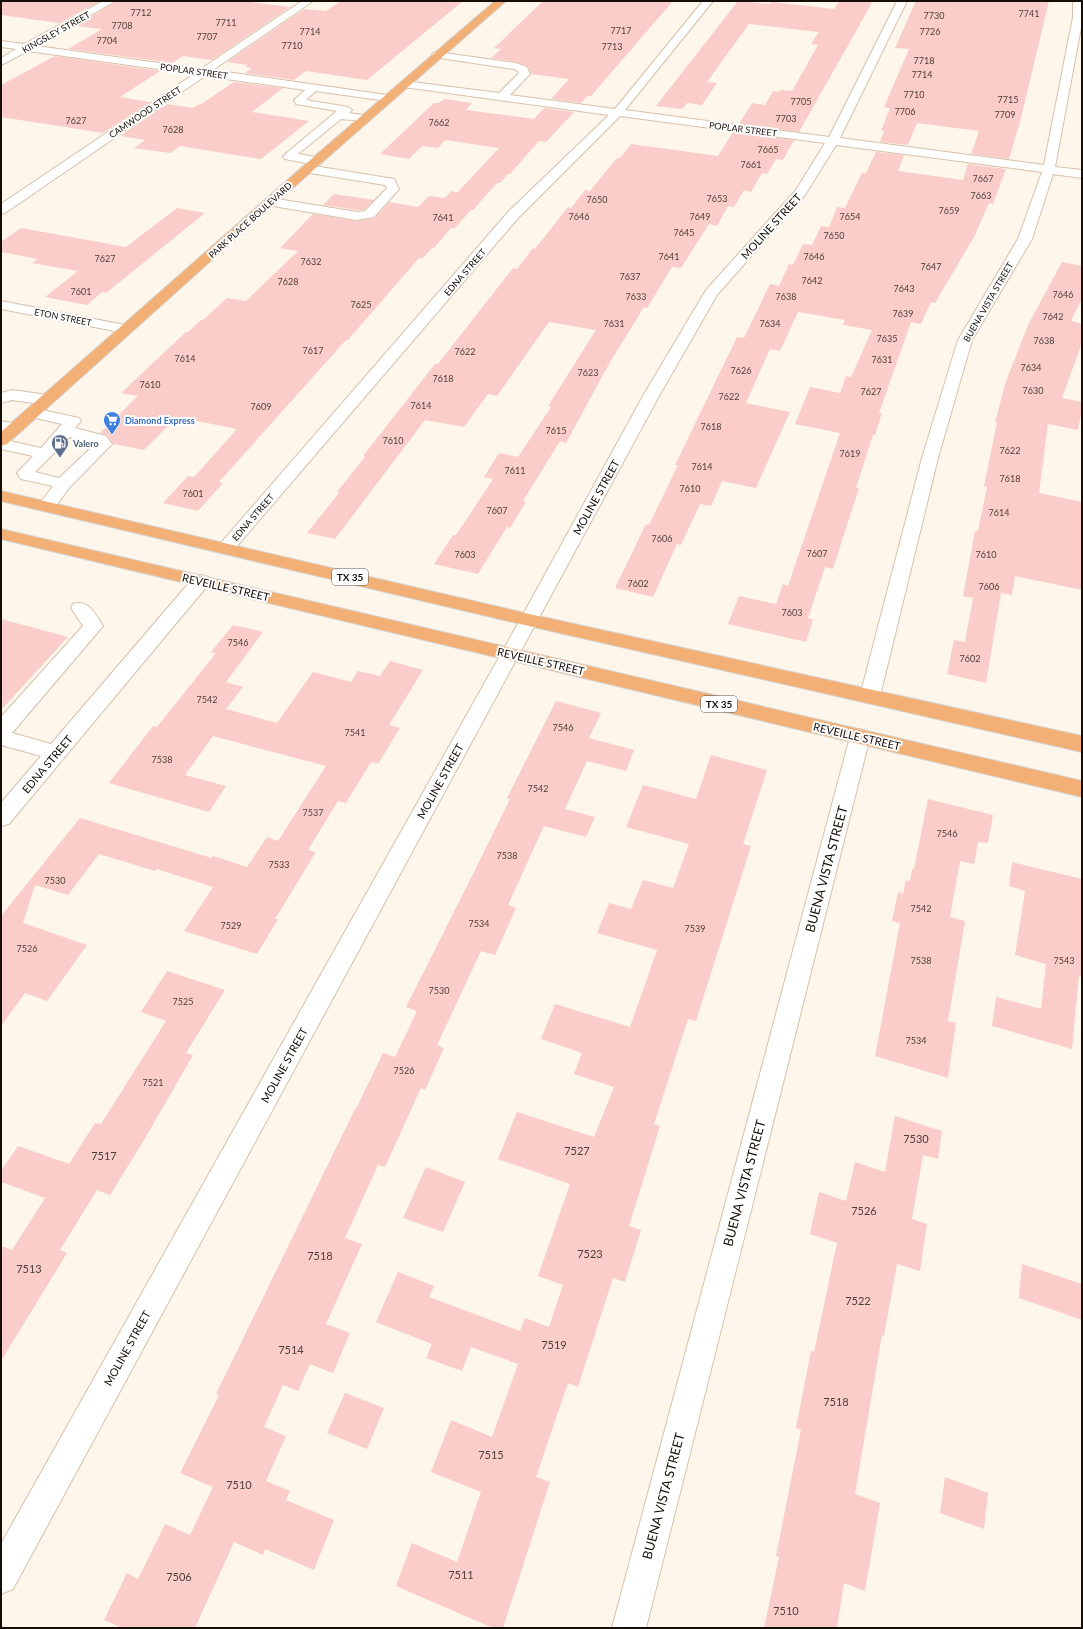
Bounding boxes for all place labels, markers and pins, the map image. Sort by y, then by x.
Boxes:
supermarket icon: Diamond Express [102,410,122,435]
place label: Diamond Express [125,415,195,426]
fuel station icon: Valero [50,433,70,458]
place label: Valero [72,438,99,449]

